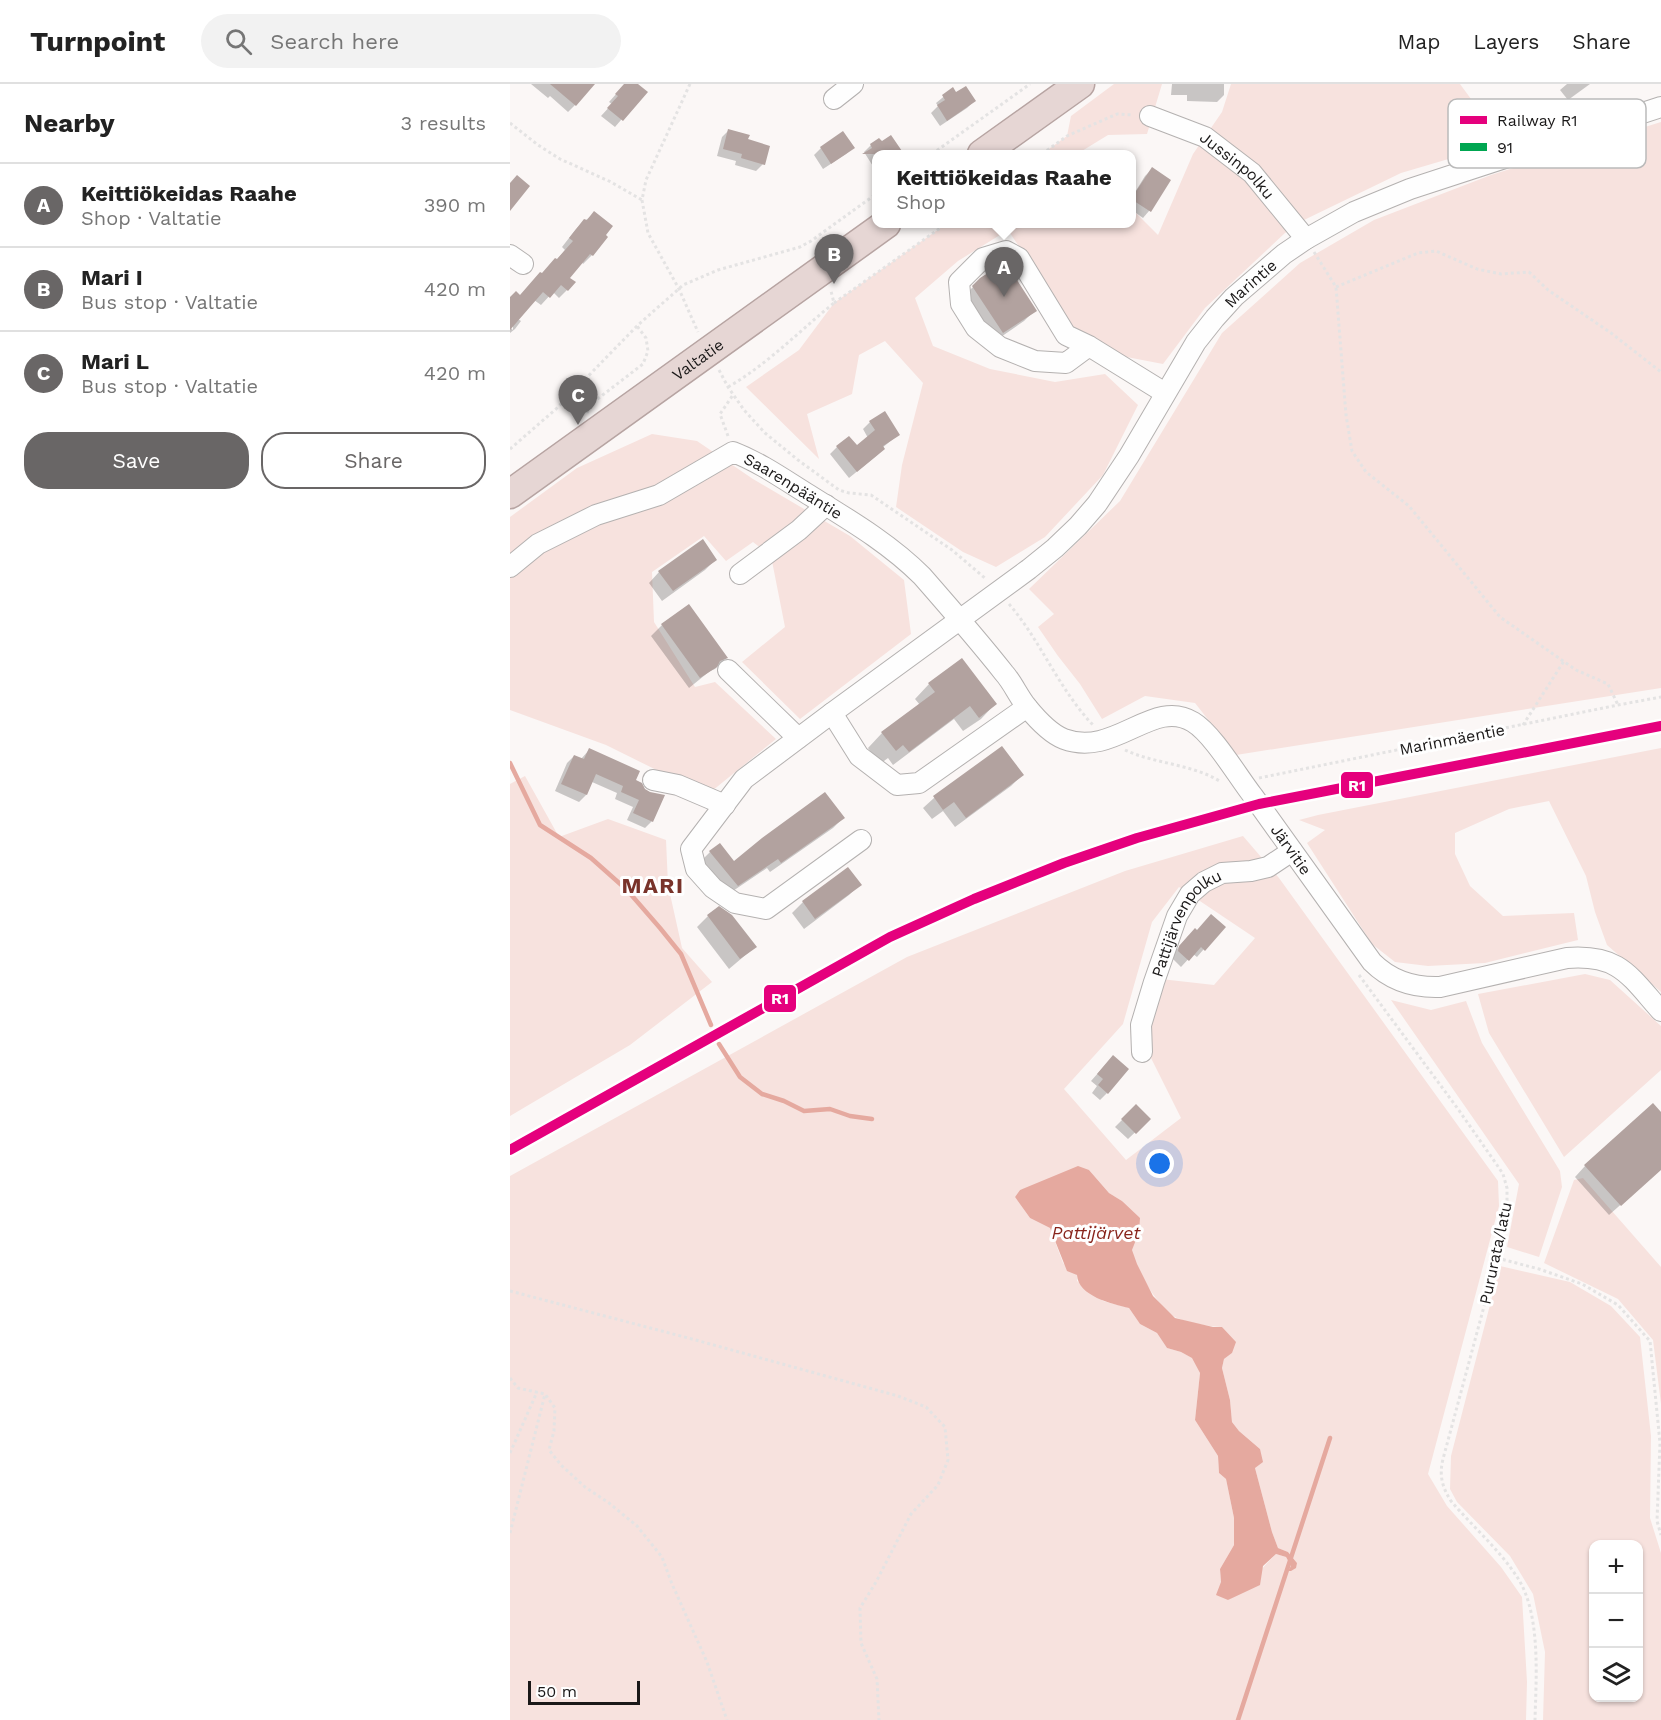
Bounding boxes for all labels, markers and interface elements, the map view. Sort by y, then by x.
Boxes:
search box [201,14,621,68]
text: Turnpoint [30,25,165,58]
icon: search [222,25,255,58]
text: Search here [270,29,399,54]
text: Map [1397,29,1440,54]
text: Layers [1473,29,1539,54]
text: Share [1572,29,1631,54]
legend [1448,99,1646,168]
text: Nearby [24,108,115,138]
text: 3 results [401,111,486,135]
text: Railway R1 [1497,111,1578,130]
street label: Jussinpolku [1196,128,1278,203]
text: 91 [1497,138,1513,157]
popup [872,150,1136,228]
text: Keittiökeidas Raahe [896,165,1112,190]
text: Keittiökeidas Raahe [81,181,297,206]
text: Shop [896,190,946,214]
text: A [37,193,50,217]
text: 390 m [424,193,486,217]
text: Shop · Valtatie [81,206,222,230]
pin: B [814,234,854,284]
pin: A [984,248,1024,297]
street label: Marintie [1220,256,1281,311]
text: Mari I [81,265,143,290]
text: B [37,277,50,301]
text: 420 m [424,277,486,301]
text: Bus stop · Valtatie [81,290,258,314]
street label: Valtatie [669,335,727,385]
text: Mari L [81,349,149,374]
text: C [37,361,50,385]
text: 420 m [424,361,486,385]
text: Bus stop · Valtatie [81,374,258,398]
pin: C [558,376,598,425]
button: Save [24,432,249,489]
button: Share [261,432,486,489]
street label: Saarenpääntie [741,449,846,523]
street label: Marinmäentie [1398,720,1506,759]
line badge: R1 [1340,771,1374,799]
text: R1 [1348,776,1366,795]
street label: Järvitie [1267,821,1315,879]
street label: Pattijärvenpolku [1147,866,1225,980]
district label: MARI [621,873,685,898]
line badge: R1 [763,984,797,1013]
text: R1 [771,989,789,1008]
your location [1145,1149,1174,1178]
street label: Pururata/latu [1475,1200,1516,1306]
water label: Pattijärvet [1052,1222,1141,1243]
map controls [1589,1540,1643,1702]
button: + [1589,1540,1643,1594]
button: − [1589,1594,1643,1648]
button: layers [1589,1648,1643,1702]
scale bar [528,1678,640,1706]
text: 50 m [537,1682,577,1701]

